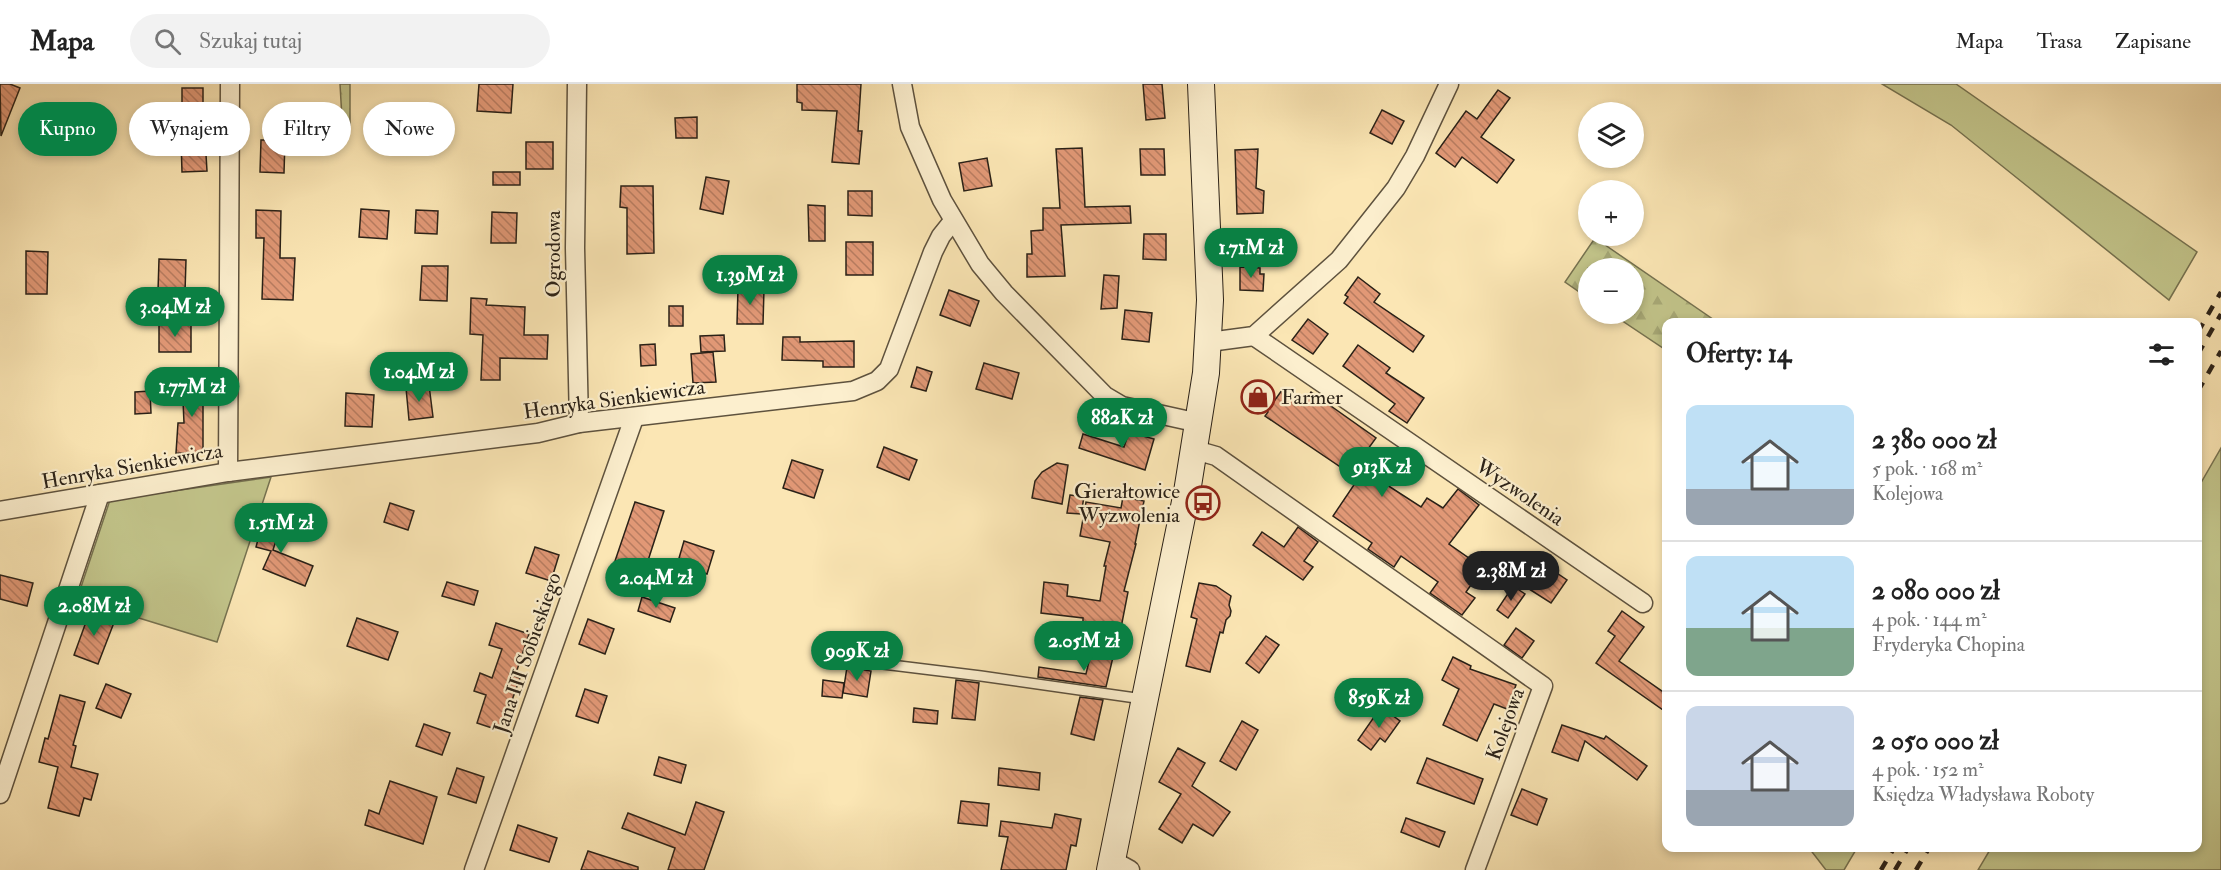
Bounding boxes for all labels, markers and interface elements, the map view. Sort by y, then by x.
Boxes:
search box [130,14,550,68]
text: Mapa [30,24,94,59]
icon: search [151,25,184,58]
text: Szukaj tutaj [199,27,302,55]
text: Mapa [1955,28,2003,55]
text: Trasa [2036,28,2082,55]
text: Zapisane [2115,28,2191,55]
chip: Kupno [18,102,117,156]
chip: Wynajem [129,102,250,156]
chip: Filtry [262,102,351,156]
chip: Nowe [363,102,455,156]
map controls [1578,102,1644,324]
button: layers [1578,102,1644,168]
button: + [1578,180,1644,246]
street label: Ogrodowa [540,210,567,298]
pin: 1.71M zł [1189,228,1313,279]
text: 1.71M zł [1219,235,1283,260]
pin: 1.39M zł [688,255,812,306]
button: − [1578,258,1644,324]
text: 1.39M zł [716,262,784,287]
pin: 3.04M zł [113,287,237,338]
text: 3.04M zł [140,294,210,319]
text: Oferty: 14 [1686,338,1791,370]
icon: filters [2145,338,2178,371]
pin: 1.04M zł [357,352,481,403]
text: 1.04M zł [384,359,454,384]
pin: 1.77M zł [130,367,254,418]
street label: Henryka Sienkiewicza [521,373,707,426]
text: 1.77M zł [159,374,225,399]
shop icon: Farmer [1240,379,1276,415]
place label: Farmer [1281,384,1343,411]
pin: 882K zł [1067,398,1177,449]
text: 882K zł [1091,405,1153,430]
text: 2 380 000 zł [1872,424,1996,456]
icon: home [1734,429,1806,501]
street label: Henryka Sienkiewicza [39,437,225,496]
pin: 913K zł [1327,447,1437,498]
street label: Wyzwolenia [1469,452,1570,532]
text: 913K zł [1353,454,1411,479]
text: 5 pok. · 168 m² [1872,456,1982,481]
place label: Gierałtowice Wyzwolenia [1074,478,1180,529]
text: Kolejowa [1872,481,1943,506]
bus stop icon: Gierałtowice Wyzwolenia [1185,485,1221,521]
pin: 1.51M zł [219,503,343,554]
text: 1.51M zł [249,510,314,535]
pin: 2.38M zł [1449,551,1573,602]
pin: 2.04M zł [594,558,718,609]
text: 2.38M zł [1476,558,1546,583]
text: 2.04M zł [619,565,693,590]
street label: Jana III Sobieskiego [487,569,568,738]
text: 2 080 000 zł [1872,575,2000,607]
icon: home [1734,580,1806,652]
pin: 2.08M zł [32,586,156,637]
text: 2.08M zł [58,593,130,618]
text: 4 pok. · 144 m² [1872,607,1987,632]
pin: 2.05M zł [1022,621,1146,672]
text: 2.05M zł [1048,628,1120,653]
pin: 909K zł [802,631,912,682]
text: Fryderyka Chopina [1872,632,2025,657]
text: 909K zł [825,638,889,663]
pin: 859K zł [1324,678,1434,729]
street label: Kolejowa [1480,684,1531,764]
text: 859K zł [1348,685,1410,710]
text: 2 050 000 zł [1872,725,1999,757]
icon: home [1734,730,1806,802]
text: 4 pok. · 152 m² [1872,757,1984,782]
text: Księdza Władysława Roboty [1872,782,2094,807]

